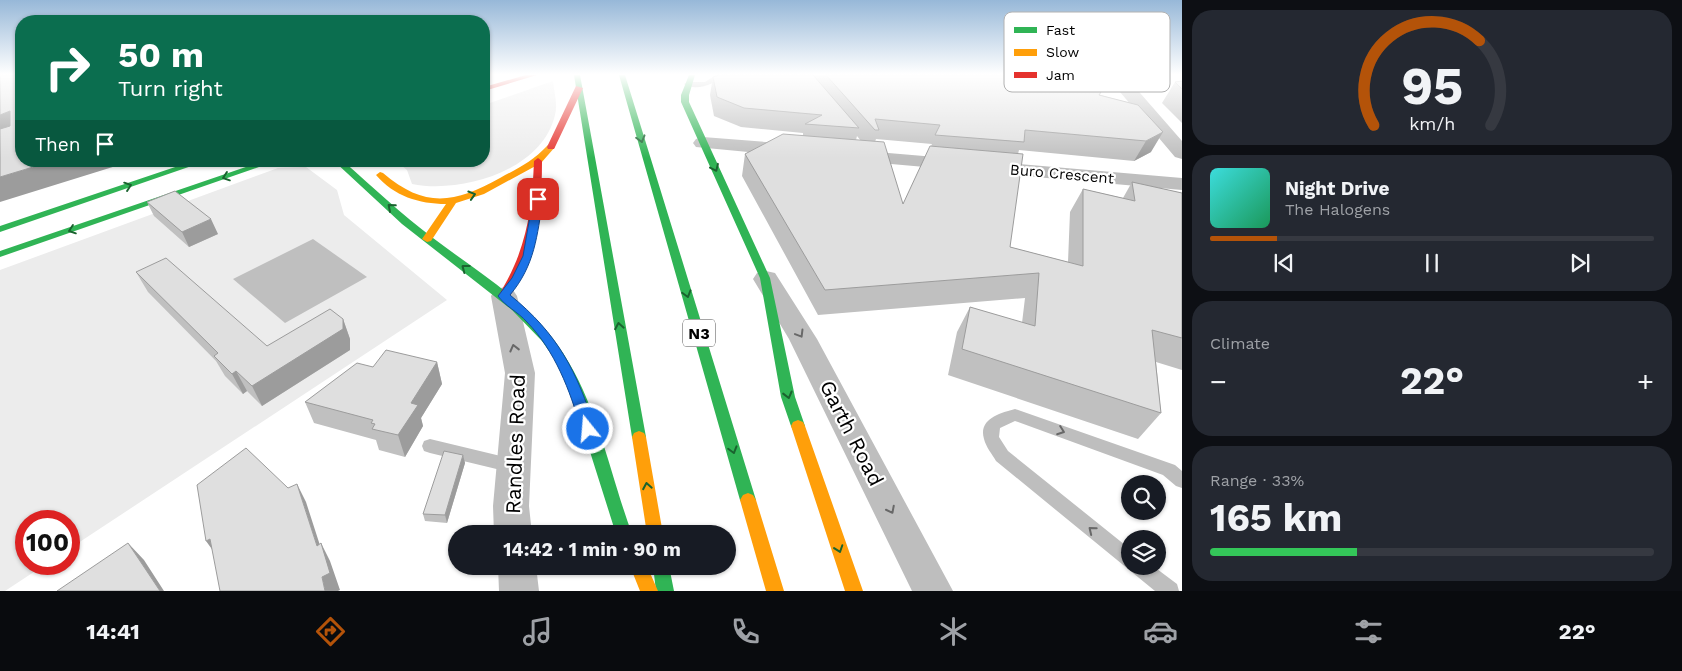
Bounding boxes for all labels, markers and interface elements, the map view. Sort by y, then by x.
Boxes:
legend [1004,12,1170,92]
text: Fast [1046,22,1075,38]
text: 50 m [118,34,204,76]
icon: right [35,35,100,100]
text: Slow [1046,44,1079,60]
text: 95 [1401,56,1463,117]
text: Jam [1046,67,1075,83]
text: Turn right [118,76,223,101]
text: km/h [1409,113,1455,134]
icon: arrive [91,130,119,158]
text: Then [35,133,81,156]
one-way arrow [636,134,646,142]
street label: Buro Crescent [1009,160,1115,188]
one-way arrow [709,163,719,172]
one-way arrow [222,171,231,181]
text: Night Drive [1285,177,1390,200]
pin [517,178,559,220]
one-way arrow [123,182,132,192]
icon: arrive [524,185,552,213]
one-way arrow [467,190,476,200]
text: The Halogens [1285,200,1390,219]
one-way arrow [387,204,396,213]
one-way arrow [68,224,77,234]
icon: previous [1270,249,1298,277]
icon: pause [1418,249,1446,277]
icon: next [1566,249,1594,277]
one-way arrow [461,265,471,274]
one-way arrow [682,290,692,298]
road number: N3 [683,319,715,346]
one-way arrow [615,321,625,330]
one-way arrow [794,329,804,338]
text: Climate [1210,334,1270,353]
one-way arrow [509,344,520,353]
text: 22° [1400,359,1464,403]
text: − [1210,365,1227,398]
text: + [1637,365,1654,398]
street label: Randles Road [500,374,530,514]
street label: Garth Road [815,376,889,490]
one-way arrow [782,390,793,399]
position arrow [561,402,613,454]
one-way arrow [1057,425,1065,435]
one-way arrow [728,446,738,454]
text: Range · 33% [1210,471,1304,490]
map controls [1121,475,1166,575]
button: search [1121,475,1166,520]
one-way arrow [642,481,652,490]
text: 165 km [1210,496,1342,540]
one-way arrow [885,504,895,513]
speed limit sign: 100 [15,510,80,575]
one-way arrow [1089,527,1098,535]
button: layers [1121,530,1166,575]
text: 14:42 · 1 min · 90 m [503,538,681,561]
one-way arrow [833,544,843,552]
icon: directions [313,614,348,649]
icon: music [520,614,555,649]
icon: phone [728,614,763,649]
icon: climate [936,614,971,649]
icon: car [1143,614,1178,649]
icon: filters [1351,614,1386,649]
text: 14:41 [86,619,140,644]
text: 22° [1559,619,1596,644]

